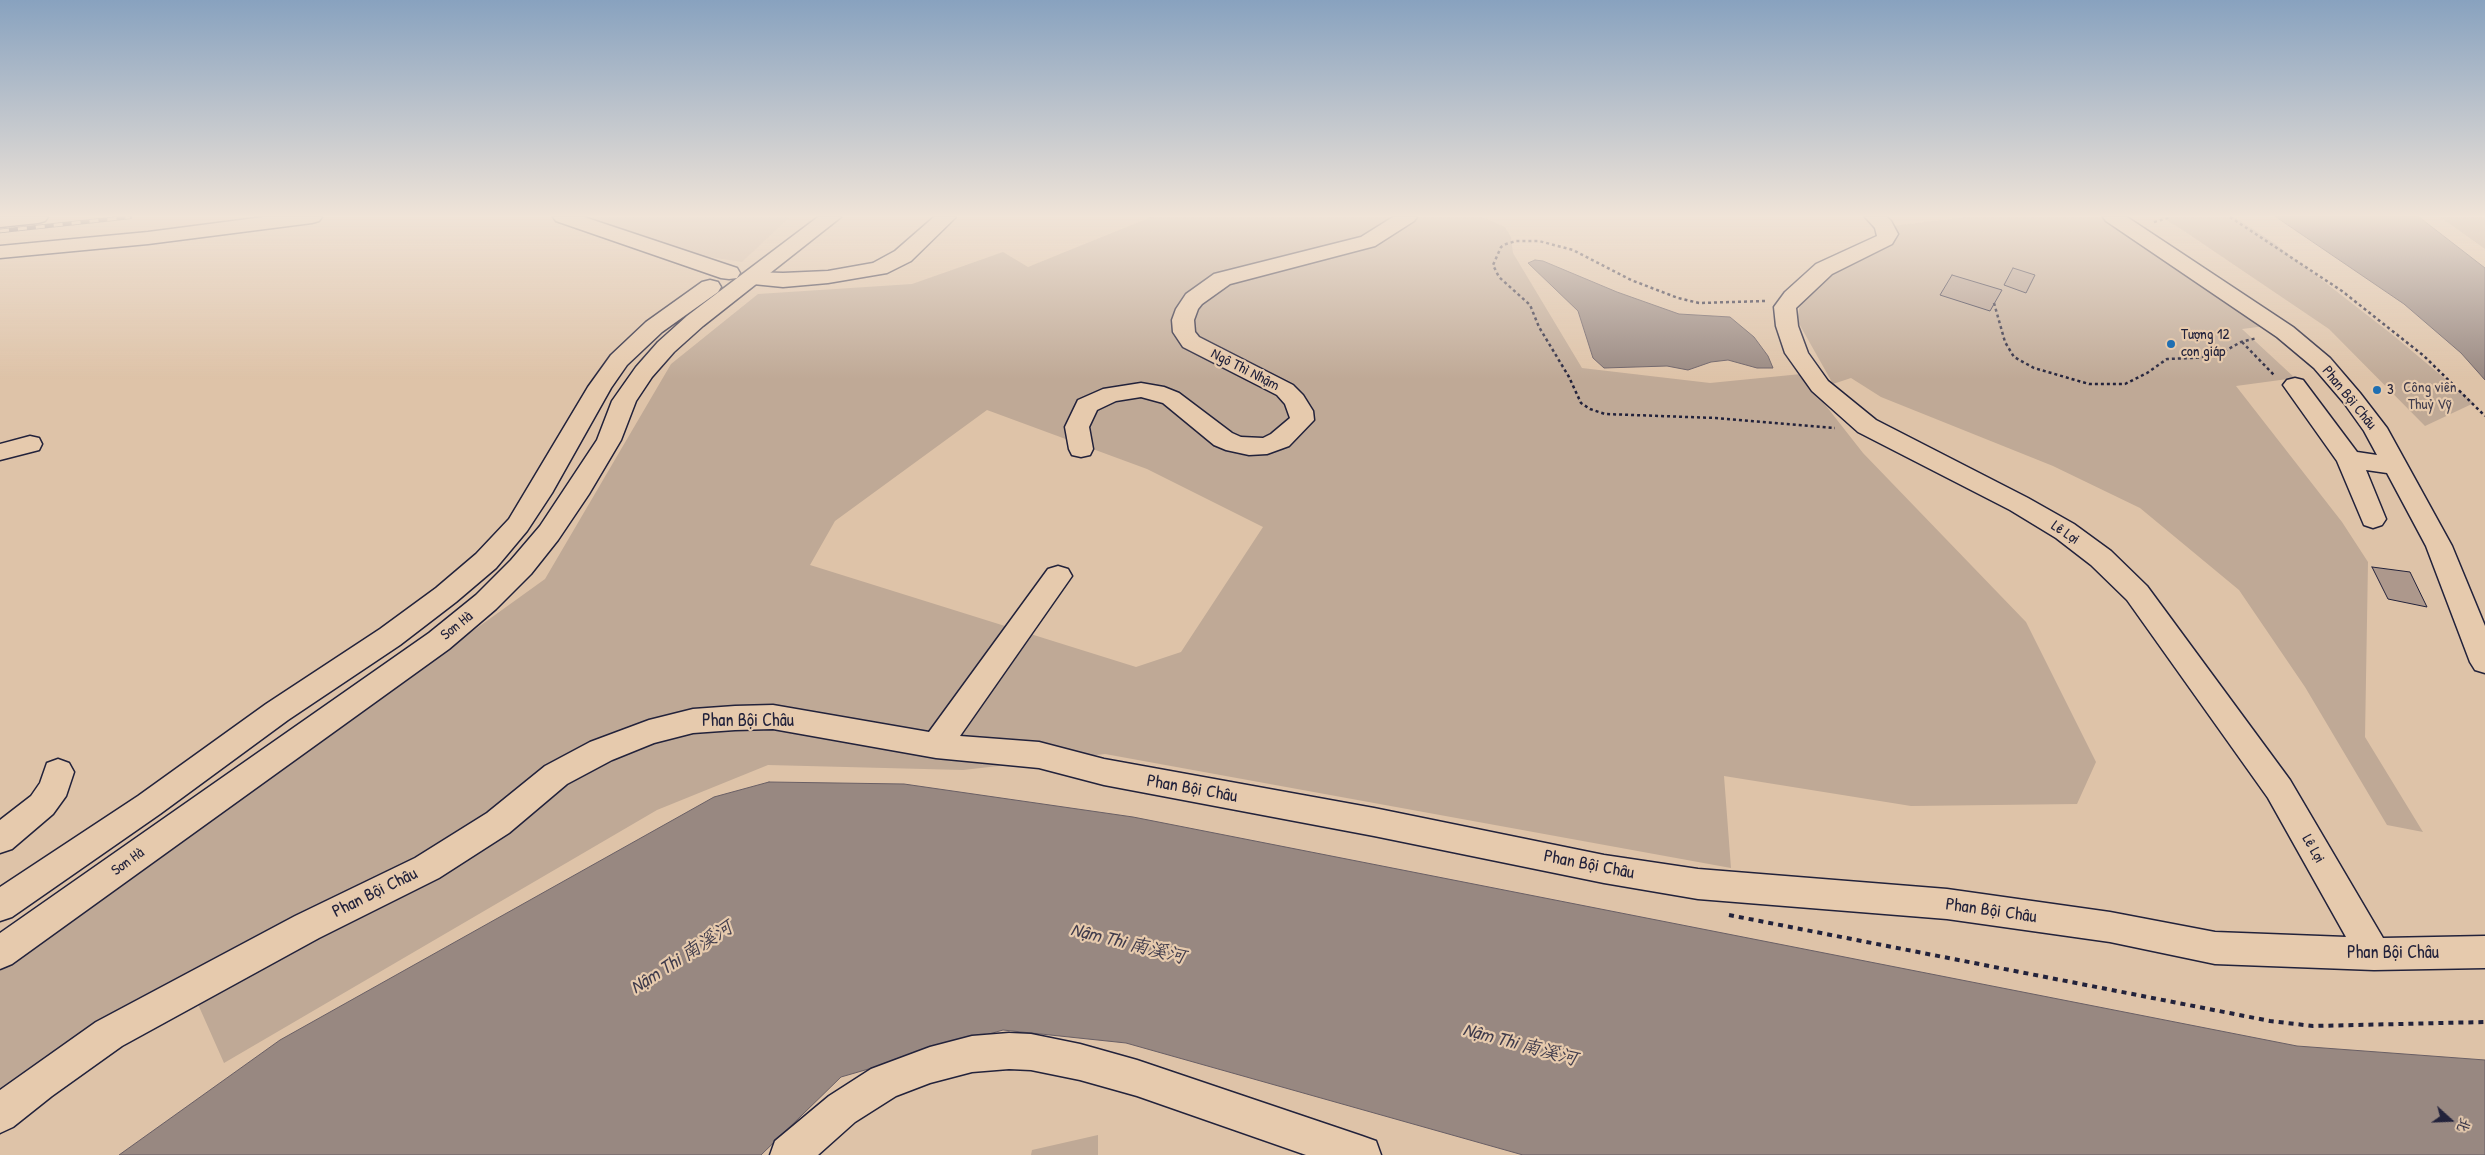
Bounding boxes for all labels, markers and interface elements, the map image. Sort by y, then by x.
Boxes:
place label: Tượng 12 con giáp [2181,326,2229,361]
marker: Tượng 12 con giáp [2165,338,2177,350]
street label: Ngô Thì Nhậm [1208,345,1282,395]
street label: Phan Bội Châu [2318,363,2380,433]
park label: Công viên Thuỷ Vỹ [2403,379,2457,414]
place label: 3 [2387,381,2394,399]
marker: 3 [2371,384,2383,396]
street label: Lê Lợi [2048,517,2082,549]
street label: Sơn Hà [437,608,477,644]
street label: Phan Bội Châu [702,710,794,732]
street label: Phan Bội Châu [1145,770,1239,808]
street label: Lê Lợi [2298,832,2328,866]
street label: Sơn Hà [108,844,148,880]
street label: Phan Bội Châu [1542,846,1636,884]
street label: Phan Bội Châu [329,863,421,923]
street label: Phan Bội Châu [1944,894,2038,928]
water label: Nậm Thi 南溪河 [627,916,737,1000]
water label: Nậm Thi 南溪河 [1068,919,1188,969]
street label: Phan Bội Châu [2347,942,2439,964]
water label: Nậm Thi 南溪河 [1460,1019,1580,1071]
north arrow [2425,1095,2475,1145]
text: 北 [2453,1115,2476,1135]

